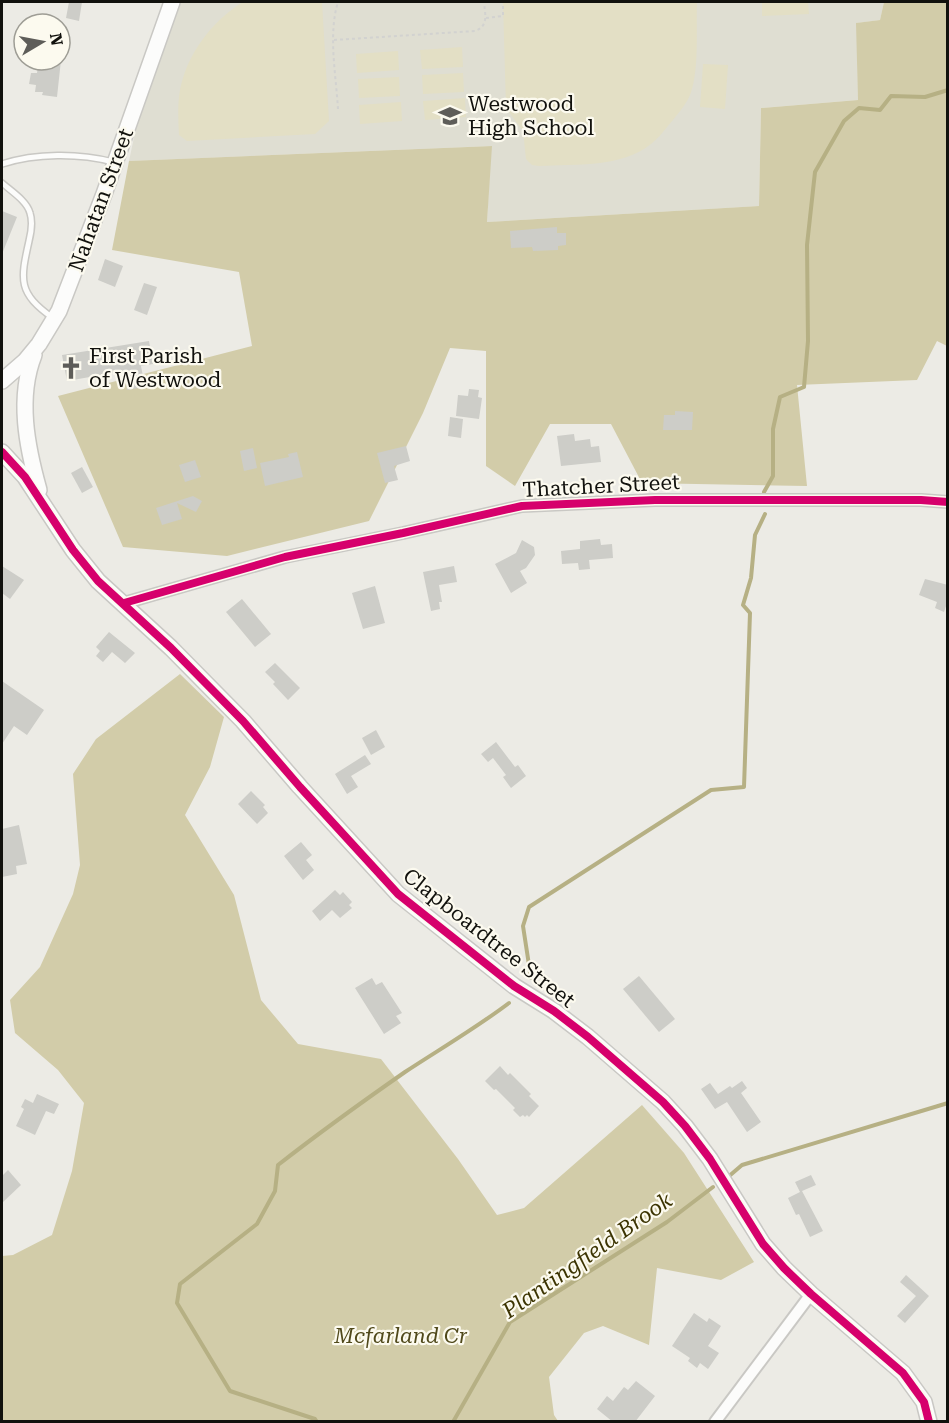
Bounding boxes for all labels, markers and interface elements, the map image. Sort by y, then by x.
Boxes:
north arrow [12,12,72,72]
text: N [46,32,67,47]
place label: Westwood High School [468,92,594,140]
school or university icon: Westwood High School [437,103,463,129]
street label: Nahatan Street [64,125,138,275]
place label: First Parish of Westwood [89,344,222,392]
church icon: First Parish of Westwood [58,355,84,381]
street label: Thatcher Street [522,470,680,502]
street label: Clapboardtree Street [398,864,580,1013]
water label: Plantingfield Brook [497,1187,677,1324]
park label: Mcfarland Cr [333,1324,468,1348]

